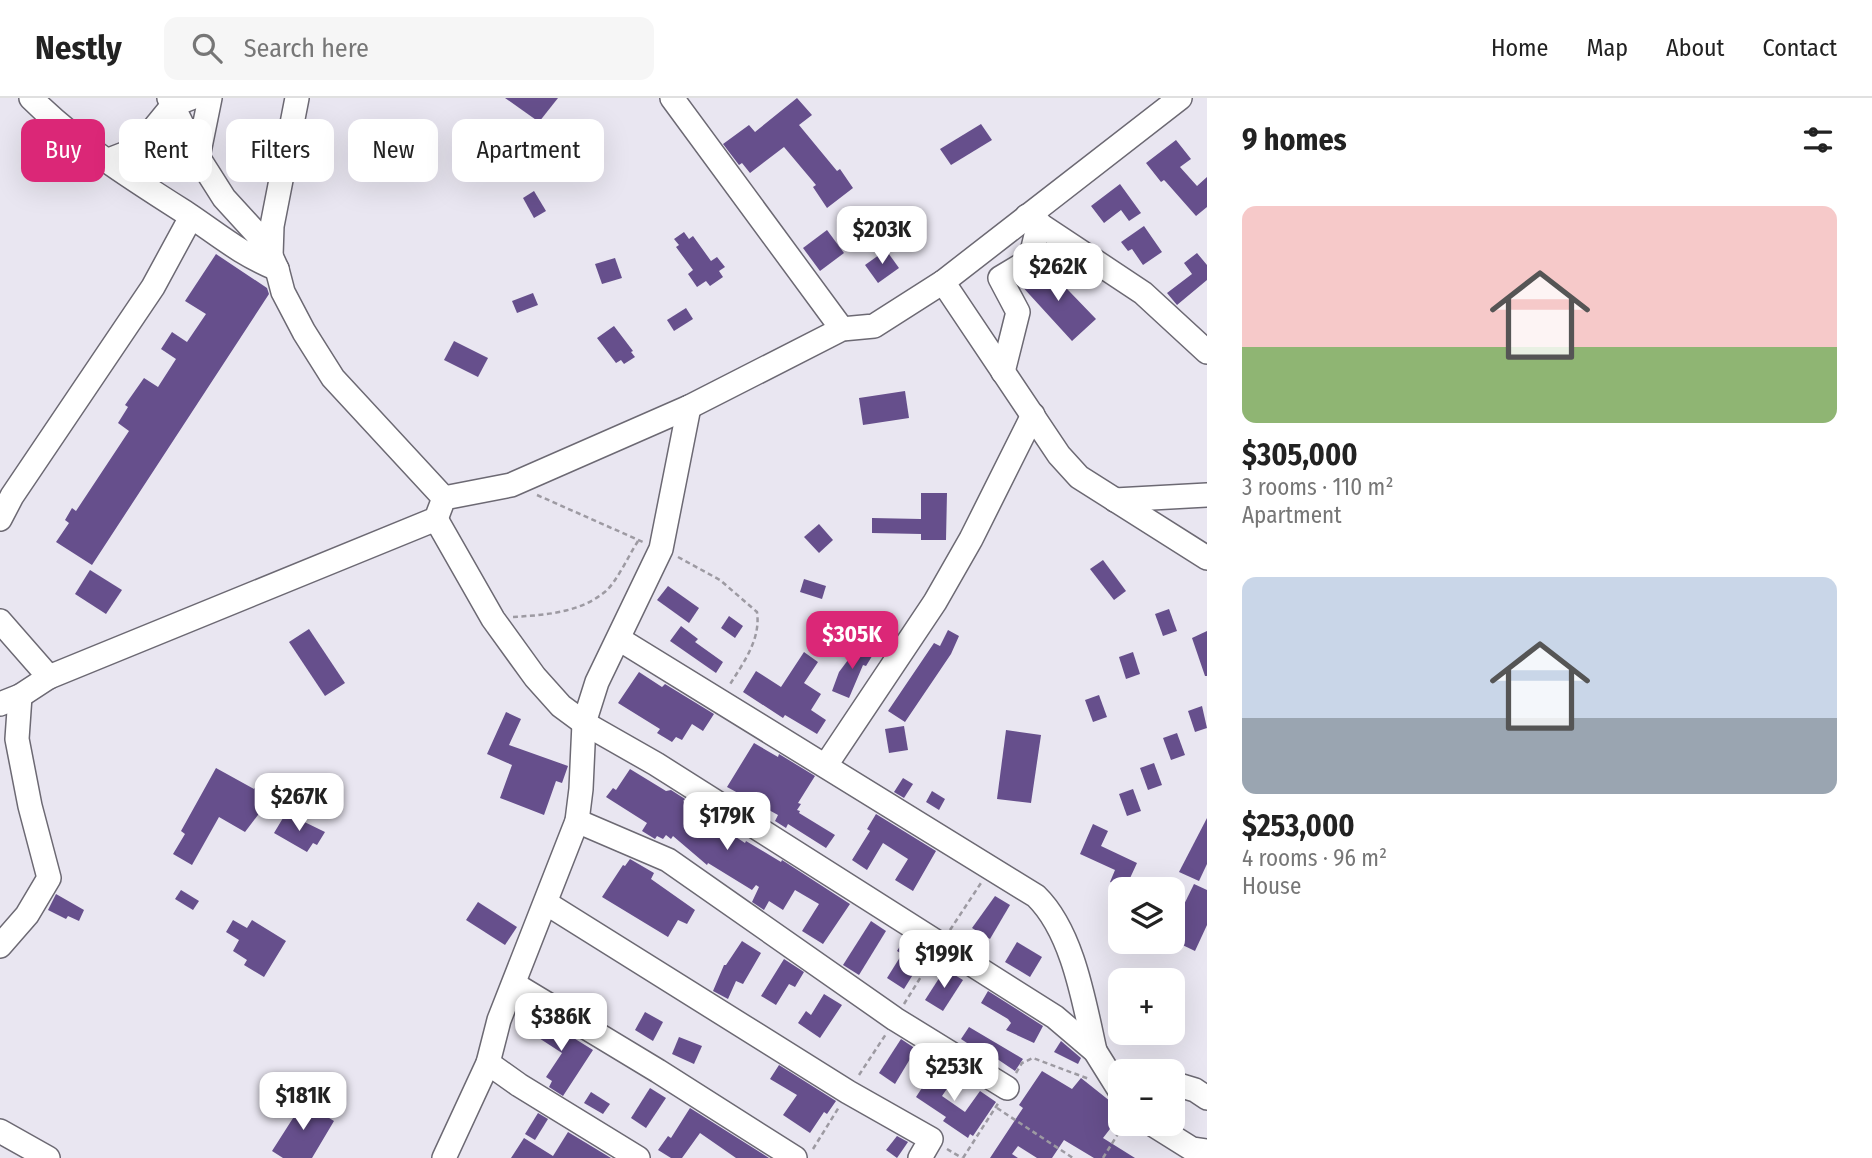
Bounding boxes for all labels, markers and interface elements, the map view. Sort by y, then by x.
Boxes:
search box [164,17,654,80]
text: Nestly [35,28,122,68]
icon: search [188,29,226,67]
text: Search here [244,33,369,64]
text: Home [1491,34,1548,62]
text: Map [1586,34,1628,62]
text: About [1666,34,1724,62]
text: Contact [1762,34,1837,62]
chip: Buy [21,119,105,182]
chip: Rent [119,119,212,182]
chip: Filters [226,119,334,182]
chip: New [348,119,438,182]
chip: Apartment [452,119,604,182]
icon: filters [1799,121,1837,159]
text: 9 homes [1242,122,1347,158]
pin: $203K [833,206,931,266]
text: $203K [853,215,911,243]
pin: $262K [1009,244,1107,303]
text: $262K [1029,252,1087,280]
icon: home [1477,252,1603,378]
text: $305,000 [1242,437,1358,473]
text: 3 rooms · 110 m² [1242,473,1393,501]
text: Apartment [1242,501,1342,529]
pin: $305K [803,612,901,671]
text: $305K [822,620,882,648]
icon: home [1477,623,1603,749]
pin: $267K [250,774,348,833]
text: $267K [271,782,327,810]
pin: $179K [678,792,776,852]
text: $179K [699,801,755,829]
text: $253,000 [1242,808,1355,844]
text: 4 rooms · 96 m² [1242,844,1387,872]
text: House [1242,872,1301,900]
map controls [1108,877,1185,1136]
button: layers [1108,877,1185,954]
pin: $199K [895,930,993,990]
text: $199K [915,939,973,967]
button: + [1108,968,1185,1045]
pin: $386K [512,993,610,1053]
text: $386K [531,1002,591,1030]
pin: $253K [905,1044,1003,1103]
text: $253K [925,1052,983,1080]
button: − [1108,1059,1185,1136]
pin: $181K [254,1072,352,1132]
text: $181K [275,1081,331,1109]

